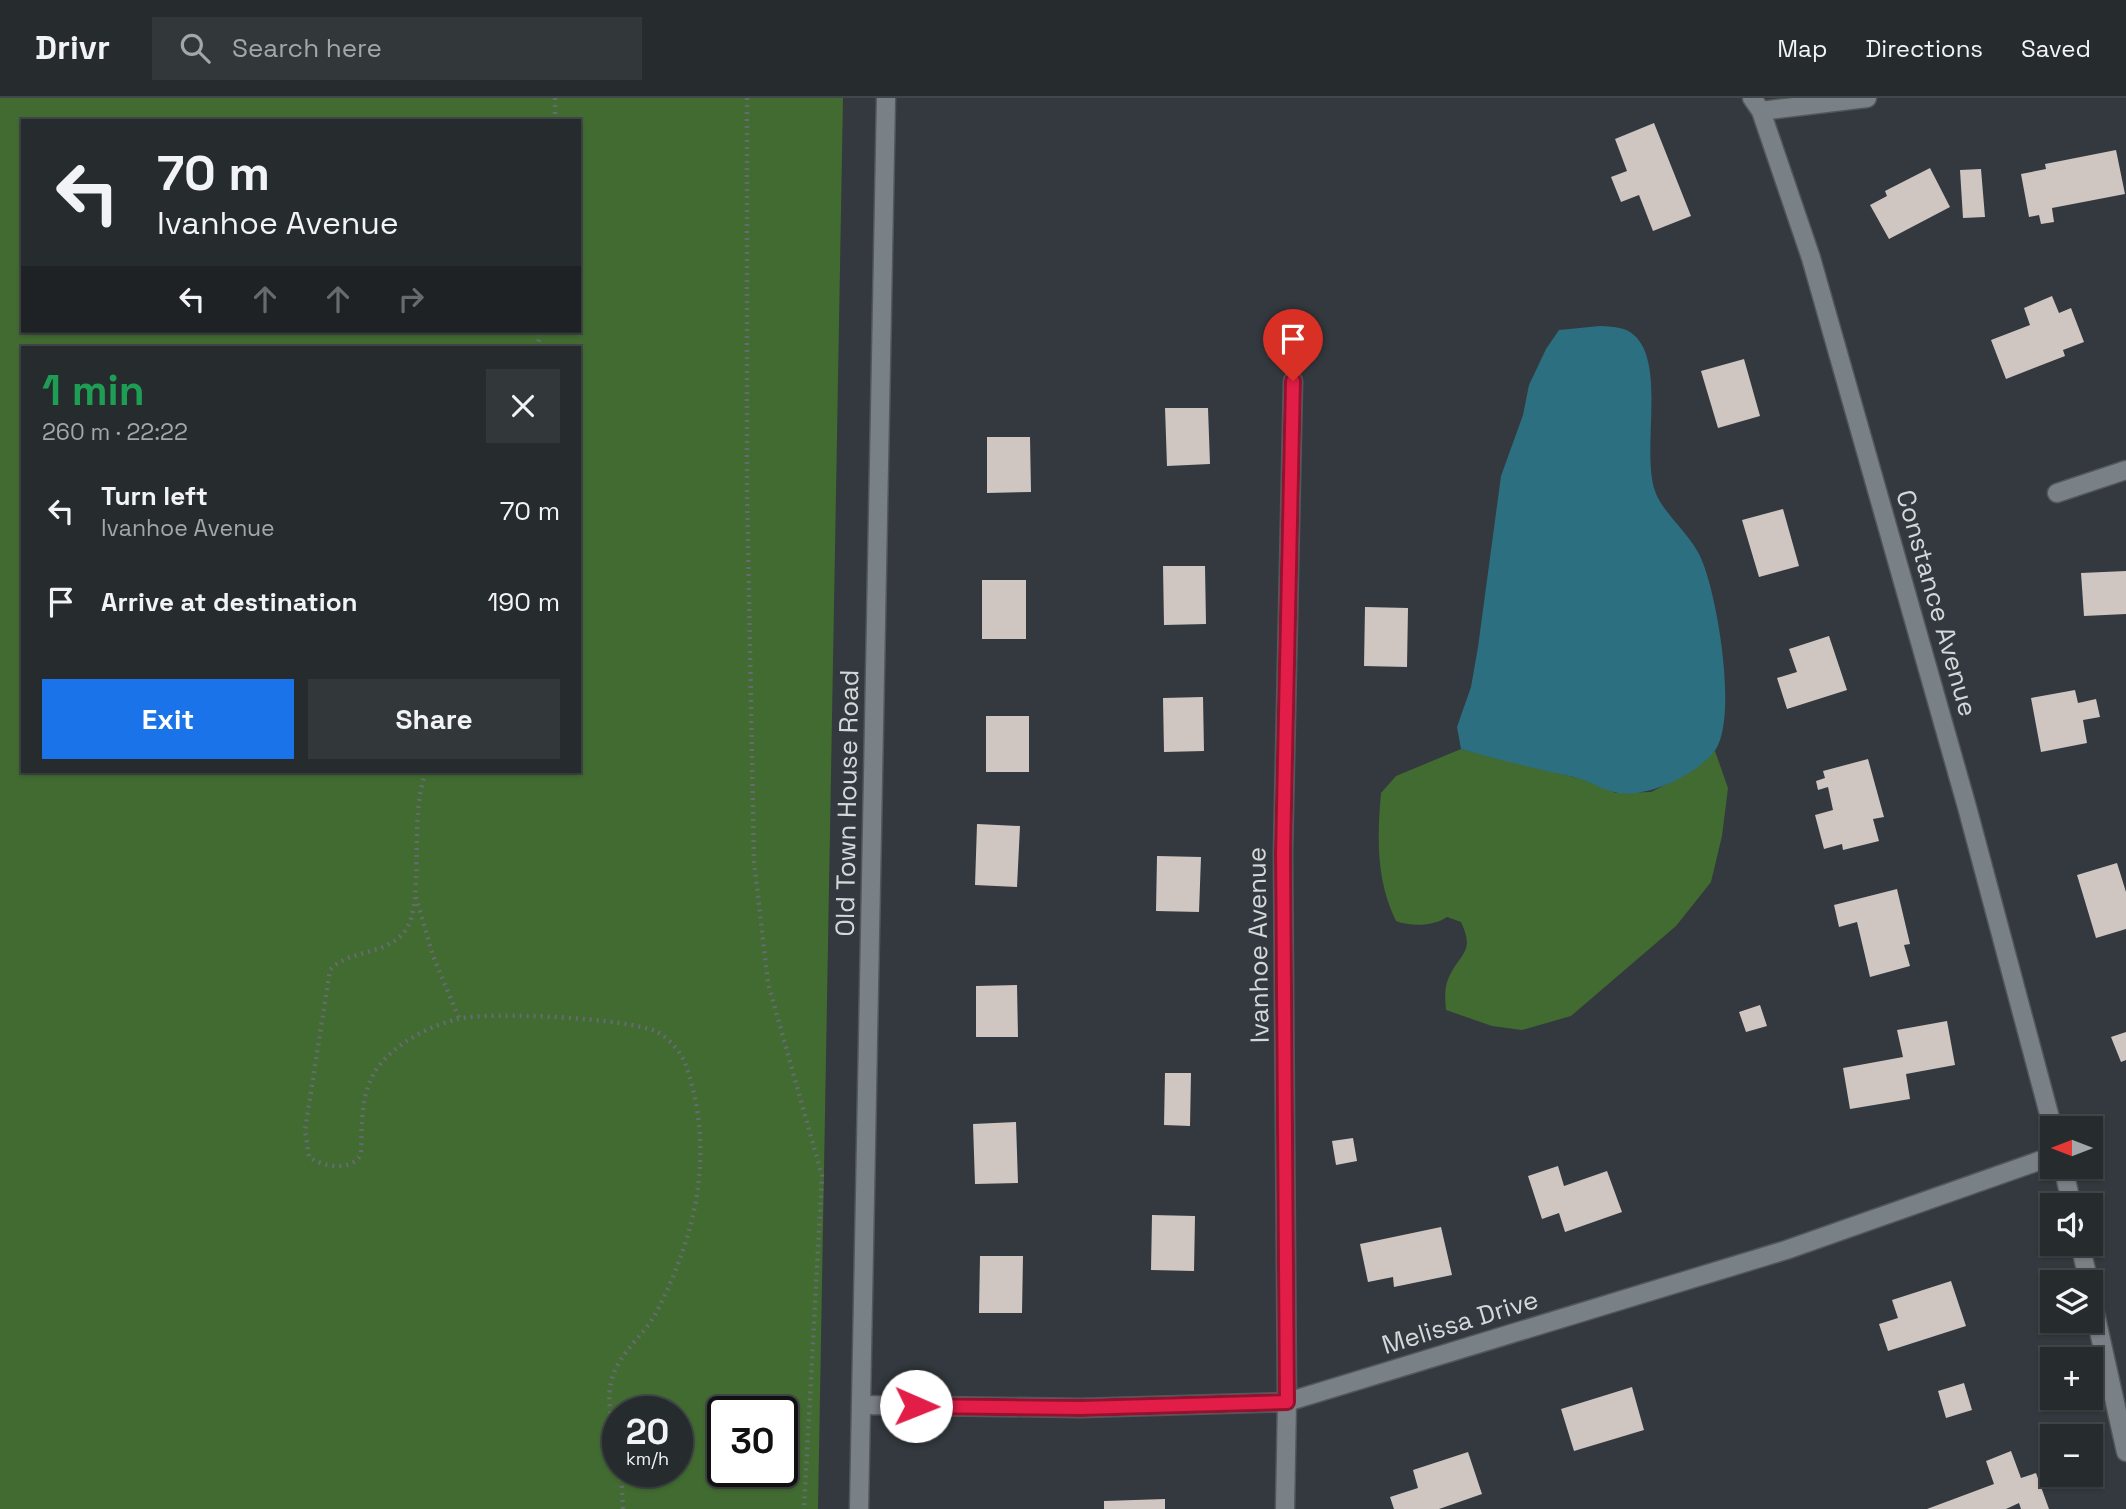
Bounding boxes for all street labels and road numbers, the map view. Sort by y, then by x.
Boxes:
street label: Constance Avenue [1888,486,1986,720]
street label: Old Town House Road [828,669,866,937]
street label: Ivanhoe Avenue [1239,847,1277,1043]
street label: Melissa Drive [1378,1282,1542,1362]

